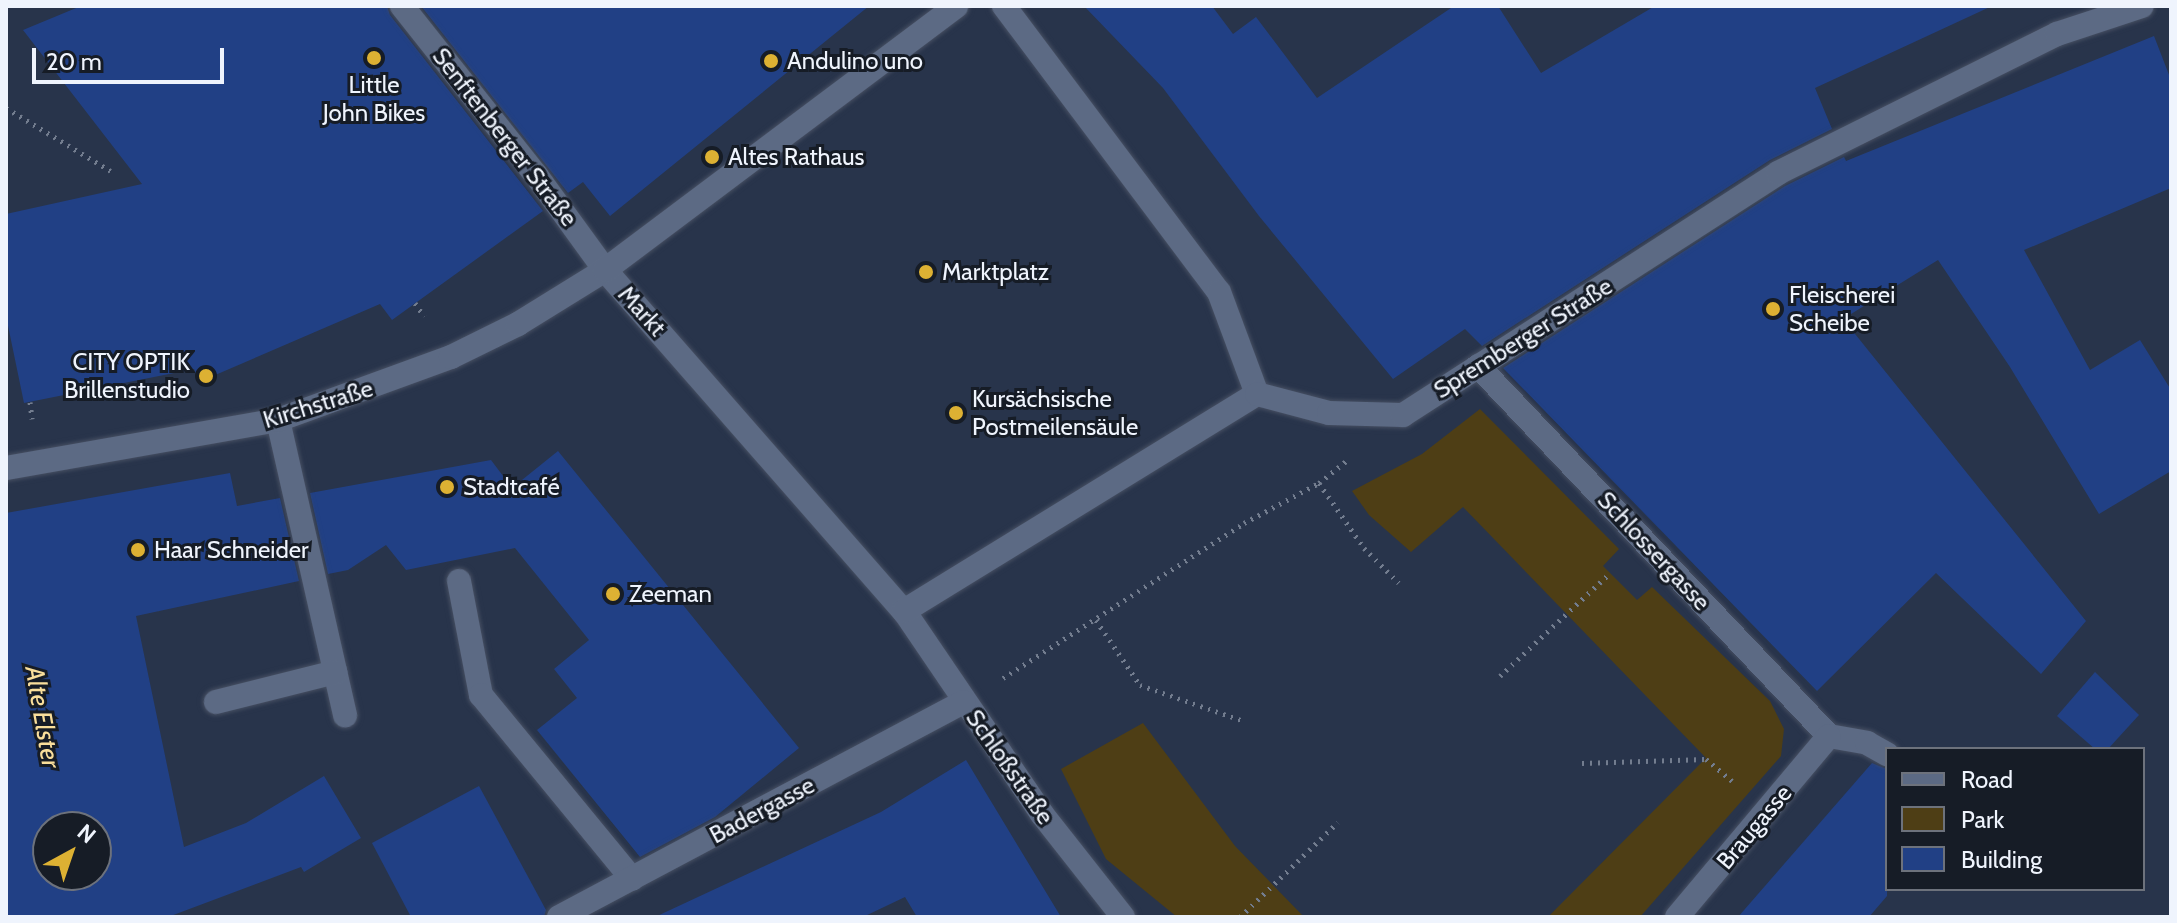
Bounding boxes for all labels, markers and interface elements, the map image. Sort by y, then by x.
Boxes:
scale bar [36,32,228,82]
street label: Senftenberger Straße [426,42,584,232]
text: 20 m [46,47,102,76]
place label: Andulino uno [787,47,923,75]
marker: Little John Bikes [365,49,383,67]
marker: Andulino uno [762,52,780,70]
place label: Little John Bikes [323,71,425,127]
place label: Altes Rathaus [728,143,865,171]
marker: Altes Rathaus [703,148,721,166]
place label: Marktplatz [942,258,1049,286]
marker: Marktplatz [917,263,935,281]
street label: Spremberger Straße [1429,272,1617,404]
street label: Markt [612,280,672,342]
place label: Fleischerei Scheibe [1789,281,1895,337]
marker: Fleischerei Scheibe [1764,300,1782,318]
place label: CITY OPTIK Brillenstudio [64,348,190,404]
marker: CITY OPTIK Brillenstudio [197,367,215,385]
street label: Kirchstraße [260,374,376,434]
place label: Kursächsische Postmeilensäule [972,385,1138,441]
marker: Kursächsische Postmeilensäule [947,404,965,422]
place label: Stadtcafé [463,473,560,501]
marker: Stadtcafé [438,478,456,496]
street label: Schlossergasse [1592,486,1716,616]
place label: Haar Schneider [154,536,309,564]
marker: Haar Schneider [129,541,147,559]
place label: Zeeman [629,580,712,608]
marker: Zeeman [604,585,622,603]
water label: Alte Elster [18,664,66,770]
street label: Schloßstraße [960,704,1060,830]
legend [1885,747,2145,891]
text: Road [1961,765,2013,794]
street label: Badergasse [705,770,819,850]
street label: Braugasse [1710,779,1798,875]
text: Park [1961,805,2004,834]
north arrow [32,811,112,891]
text: N [72,818,101,849]
text: Building [1961,845,2042,874]

